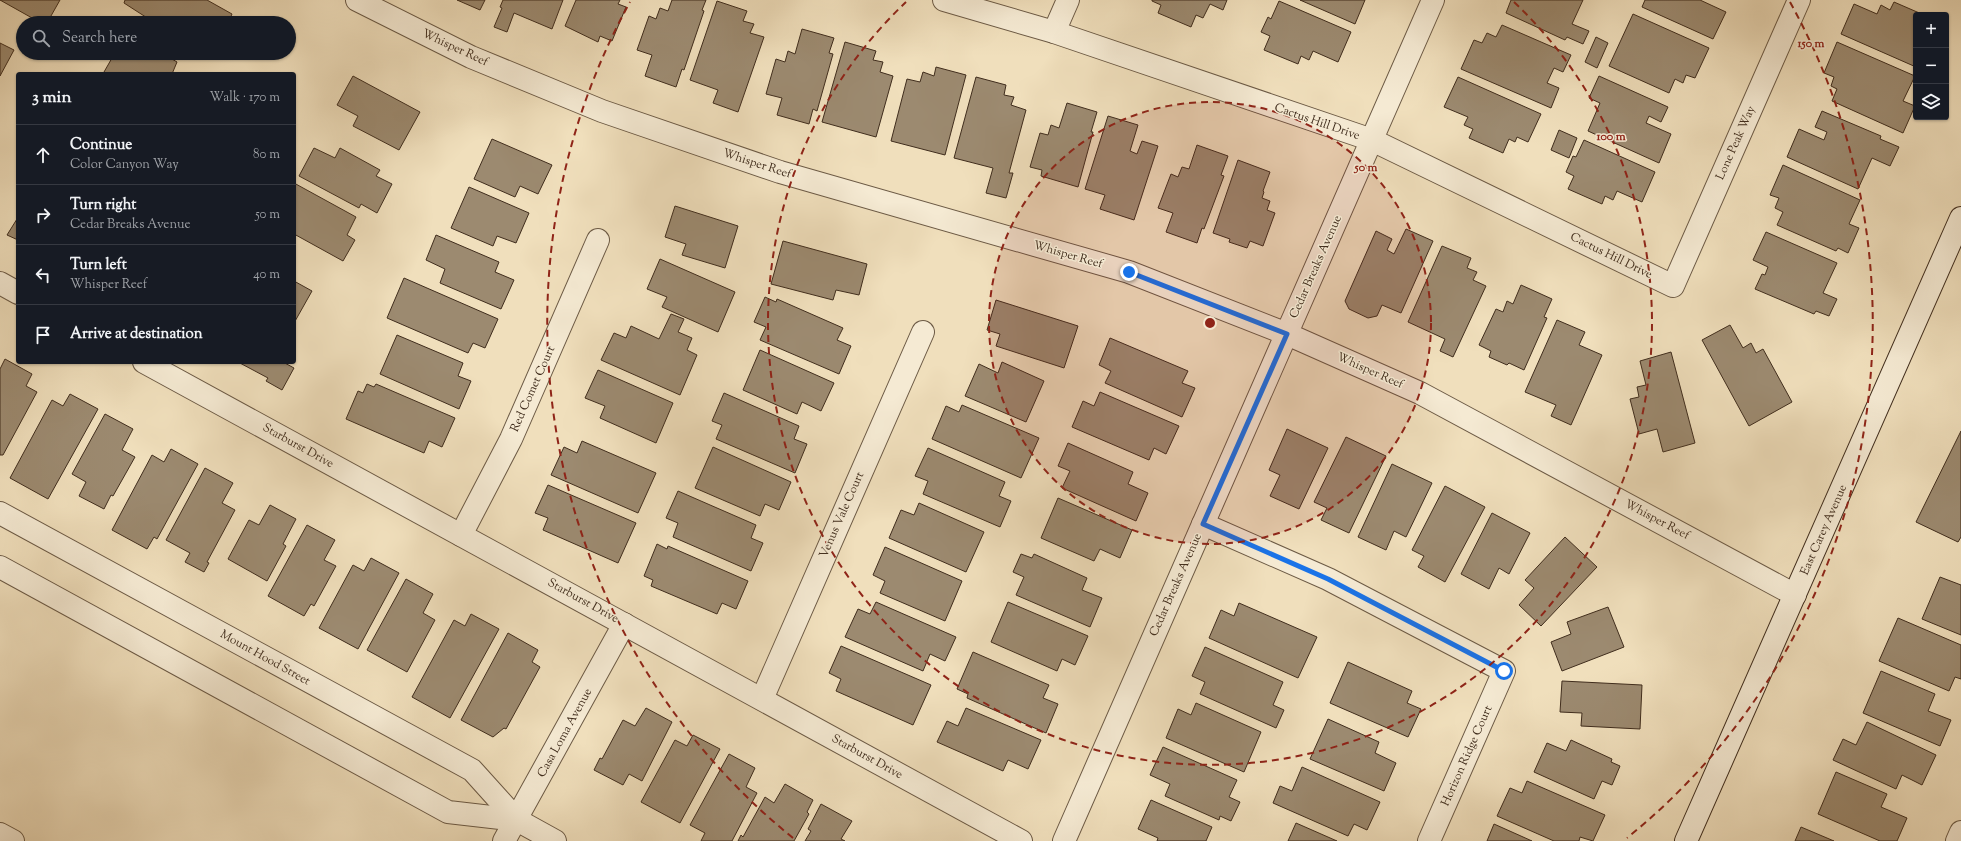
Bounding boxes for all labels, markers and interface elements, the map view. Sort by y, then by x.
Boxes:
map controls [1913,12,1949,120]
button: + [1913,12,1949,48]
search box [16,16,296,60]
street label: Whisper Reef [419,25,492,72]
icon: search [30,27,52,49]
text: Search here [62,28,137,49]
text: 150 m [1796,35,1825,53]
button: − [1913,48,1949,84]
button: layers [1913,84,1949,120]
text: 3 min [32,86,71,110]
text: Walk · 170 m [210,89,280,107]
street label: Cactus Hill Drive [1272,99,1363,145]
street label: Lone Peak Way [1712,103,1760,183]
text: 100 m [1595,128,1626,146]
text: Continue [70,135,132,156]
icon: ahead [32,144,54,166]
street label: Whisper Reef [720,144,795,184]
text: 80 m [253,146,280,164]
text: Color Canyon Way [70,156,179,174]
text: 50 m [1354,159,1378,177]
text: Turn right [70,195,136,216]
icon: right [32,204,54,226]
text: 50 m [255,206,280,224]
street label: Cedar Breaks Avenue [1285,212,1347,321]
text: Cedar Breaks Avenue [70,216,190,234]
street label: Cactus Hill Drive [1567,228,1656,284]
street label: Whisper Reef [1031,237,1106,274]
text: Turn left [70,255,127,276]
route end [1120,263,1138,281]
icon: left [32,264,54,286]
text: 40 m [253,266,280,284]
text: Whisper Reef [70,276,147,294]
centre of rings [1203,316,1217,330]
icon: arrive [32,324,54,346]
text: Arrive at destination [70,324,203,345]
street label: Red Comet Court [506,343,560,435]
street label: Whisper Reef [1334,348,1407,394]
street label: Starburst Drive [259,419,337,473]
street label: Venus Vale Court [815,469,869,561]
street label: East Carey Avenue [1796,481,1852,578]
street label: Whisper Reef [1621,495,1693,545]
street label: Cedar Breaks Avenue [1145,530,1207,639]
street label: Starburst Drive [544,574,622,628]
street label: Mount Hood Street [217,626,313,690]
route start [1495,662,1513,680]
street label: Casa Loma Avenue [533,685,597,781]
street label: Horizon Ridge Court [1437,703,1497,809]
street label: Starburst Drive [828,730,906,784]

